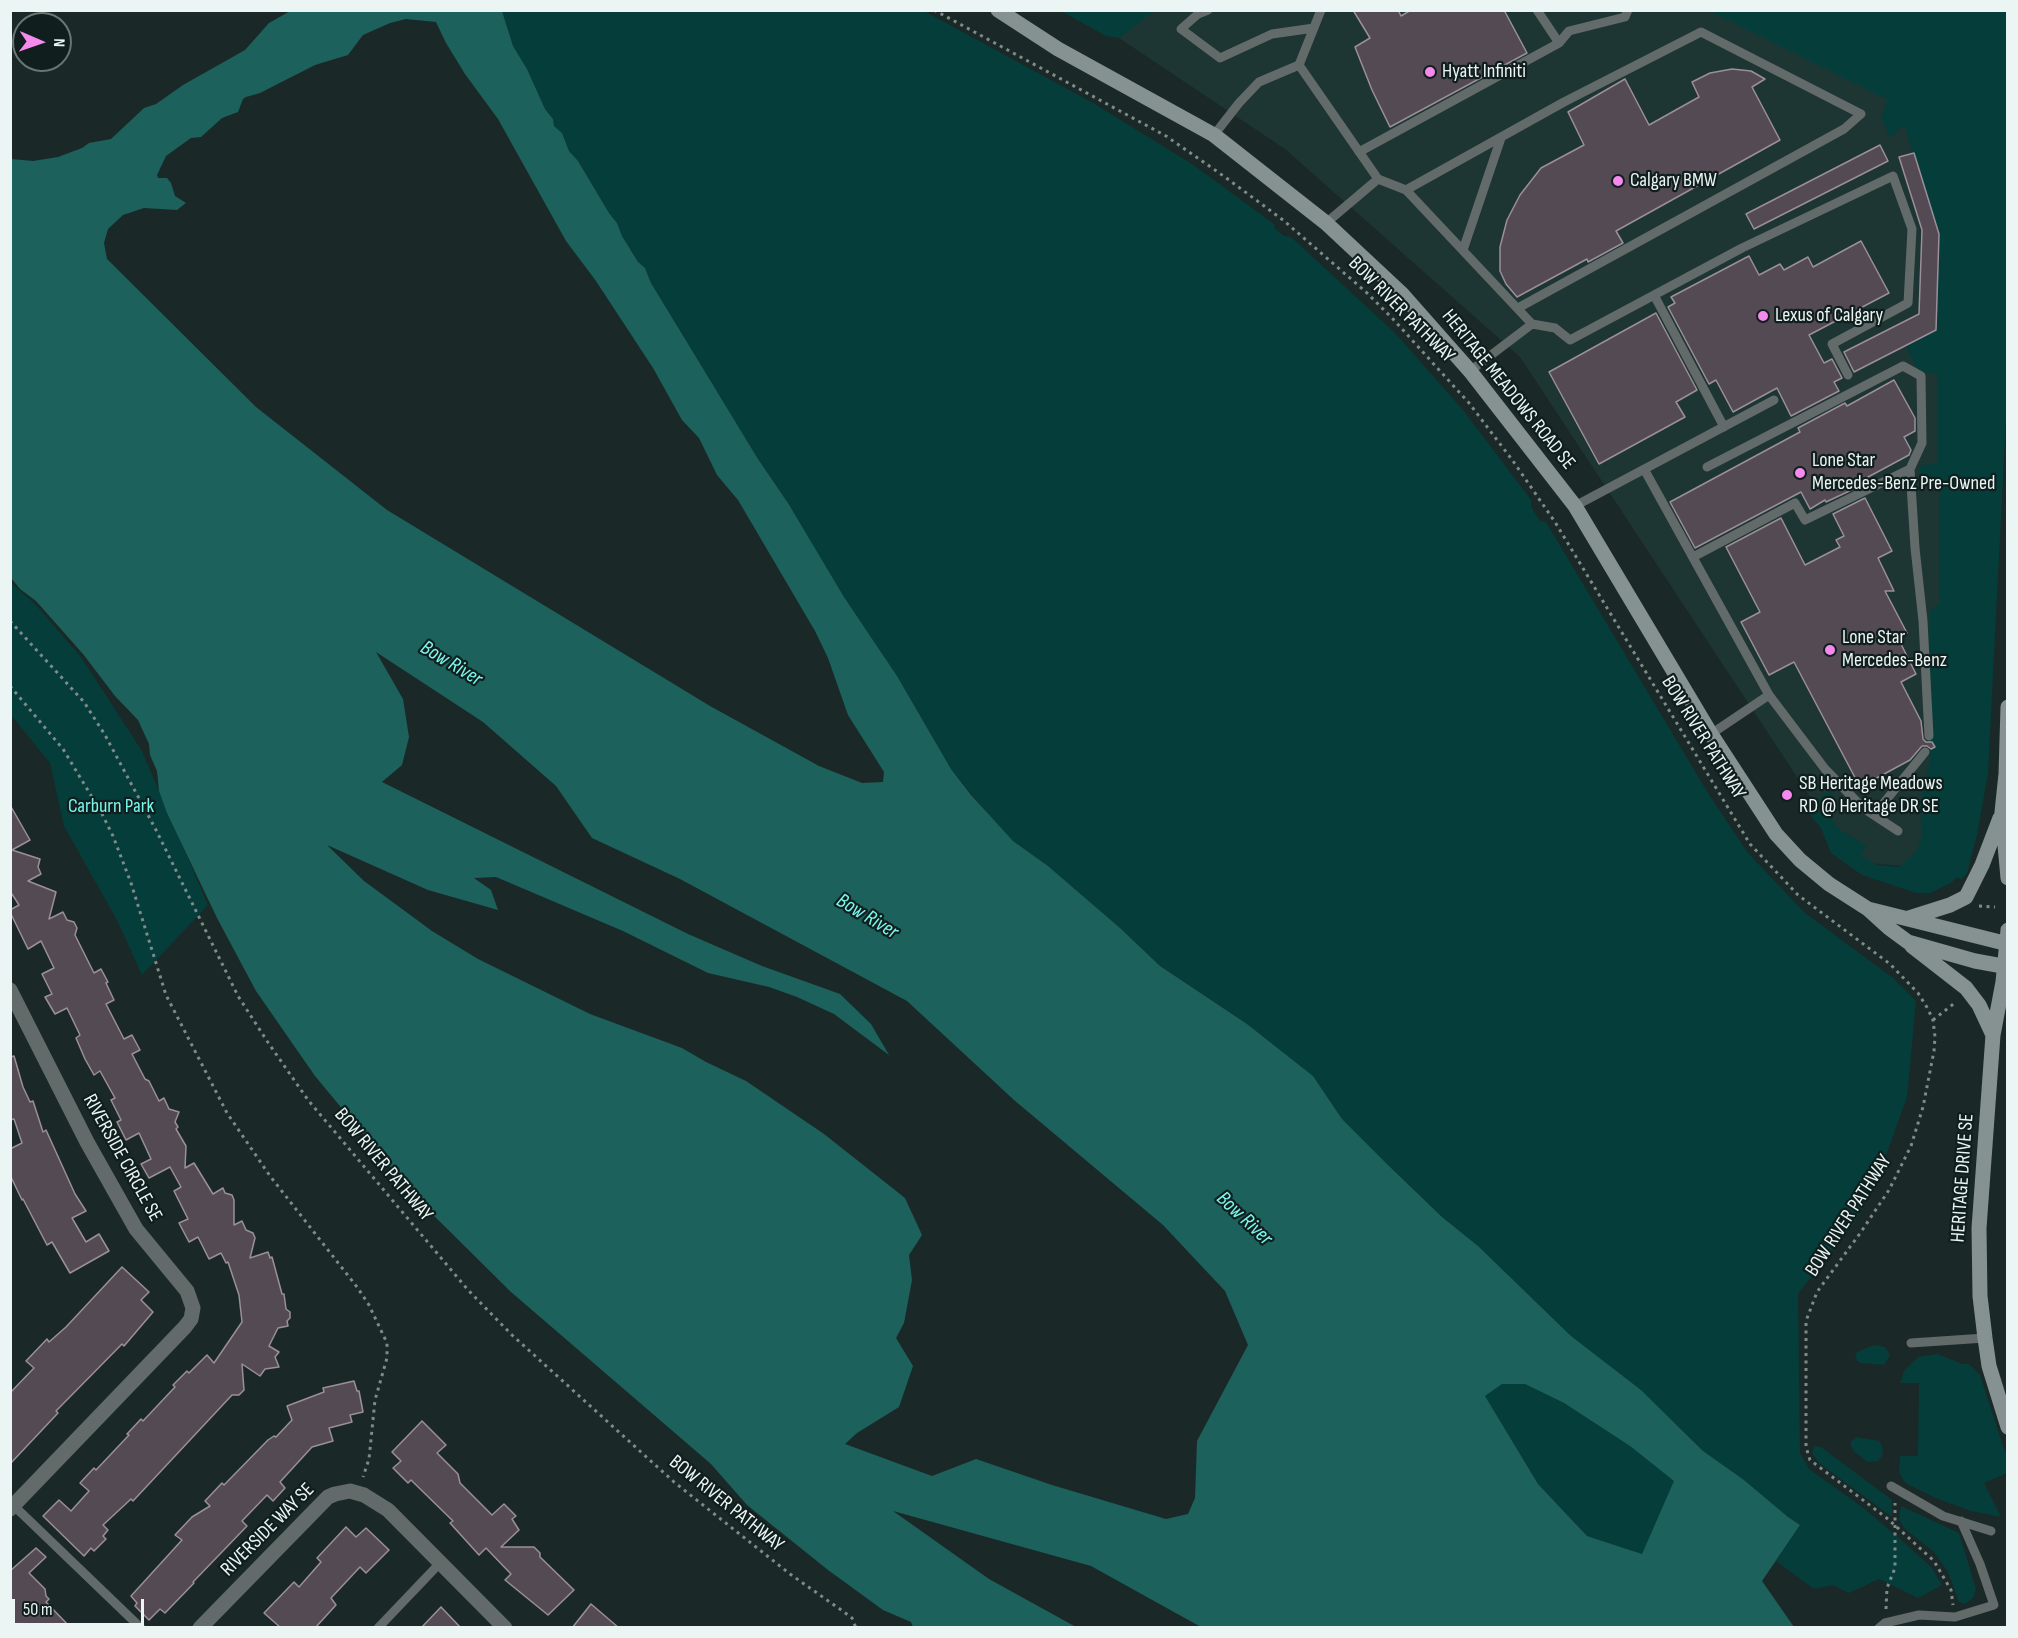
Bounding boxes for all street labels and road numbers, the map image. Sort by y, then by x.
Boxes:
street label: BOW RIVER PATHWAY [1343,252,1459,368]
street label: HERITAGE MEADOWS ROAD SE [1436,305,1580,475]
street label: BOW RIVER PATHWAY [1656,672,1750,804]
street label: RIVERSIDE CIRCLE SE [77,1090,167,1226]
street label: BOW RIVER PATHWAY [329,1104,437,1226]
street label: HERITAGE DRIVE SE [1947,1113,1979,1243]
street label: BOW RIVER PATHWAY [1801,1151,1897,1281]
street label: BOW RIVER PATHWAY [664,1450,788,1558]
street label: RIVERSIDE WAY SE [216,1478,320,1582]

